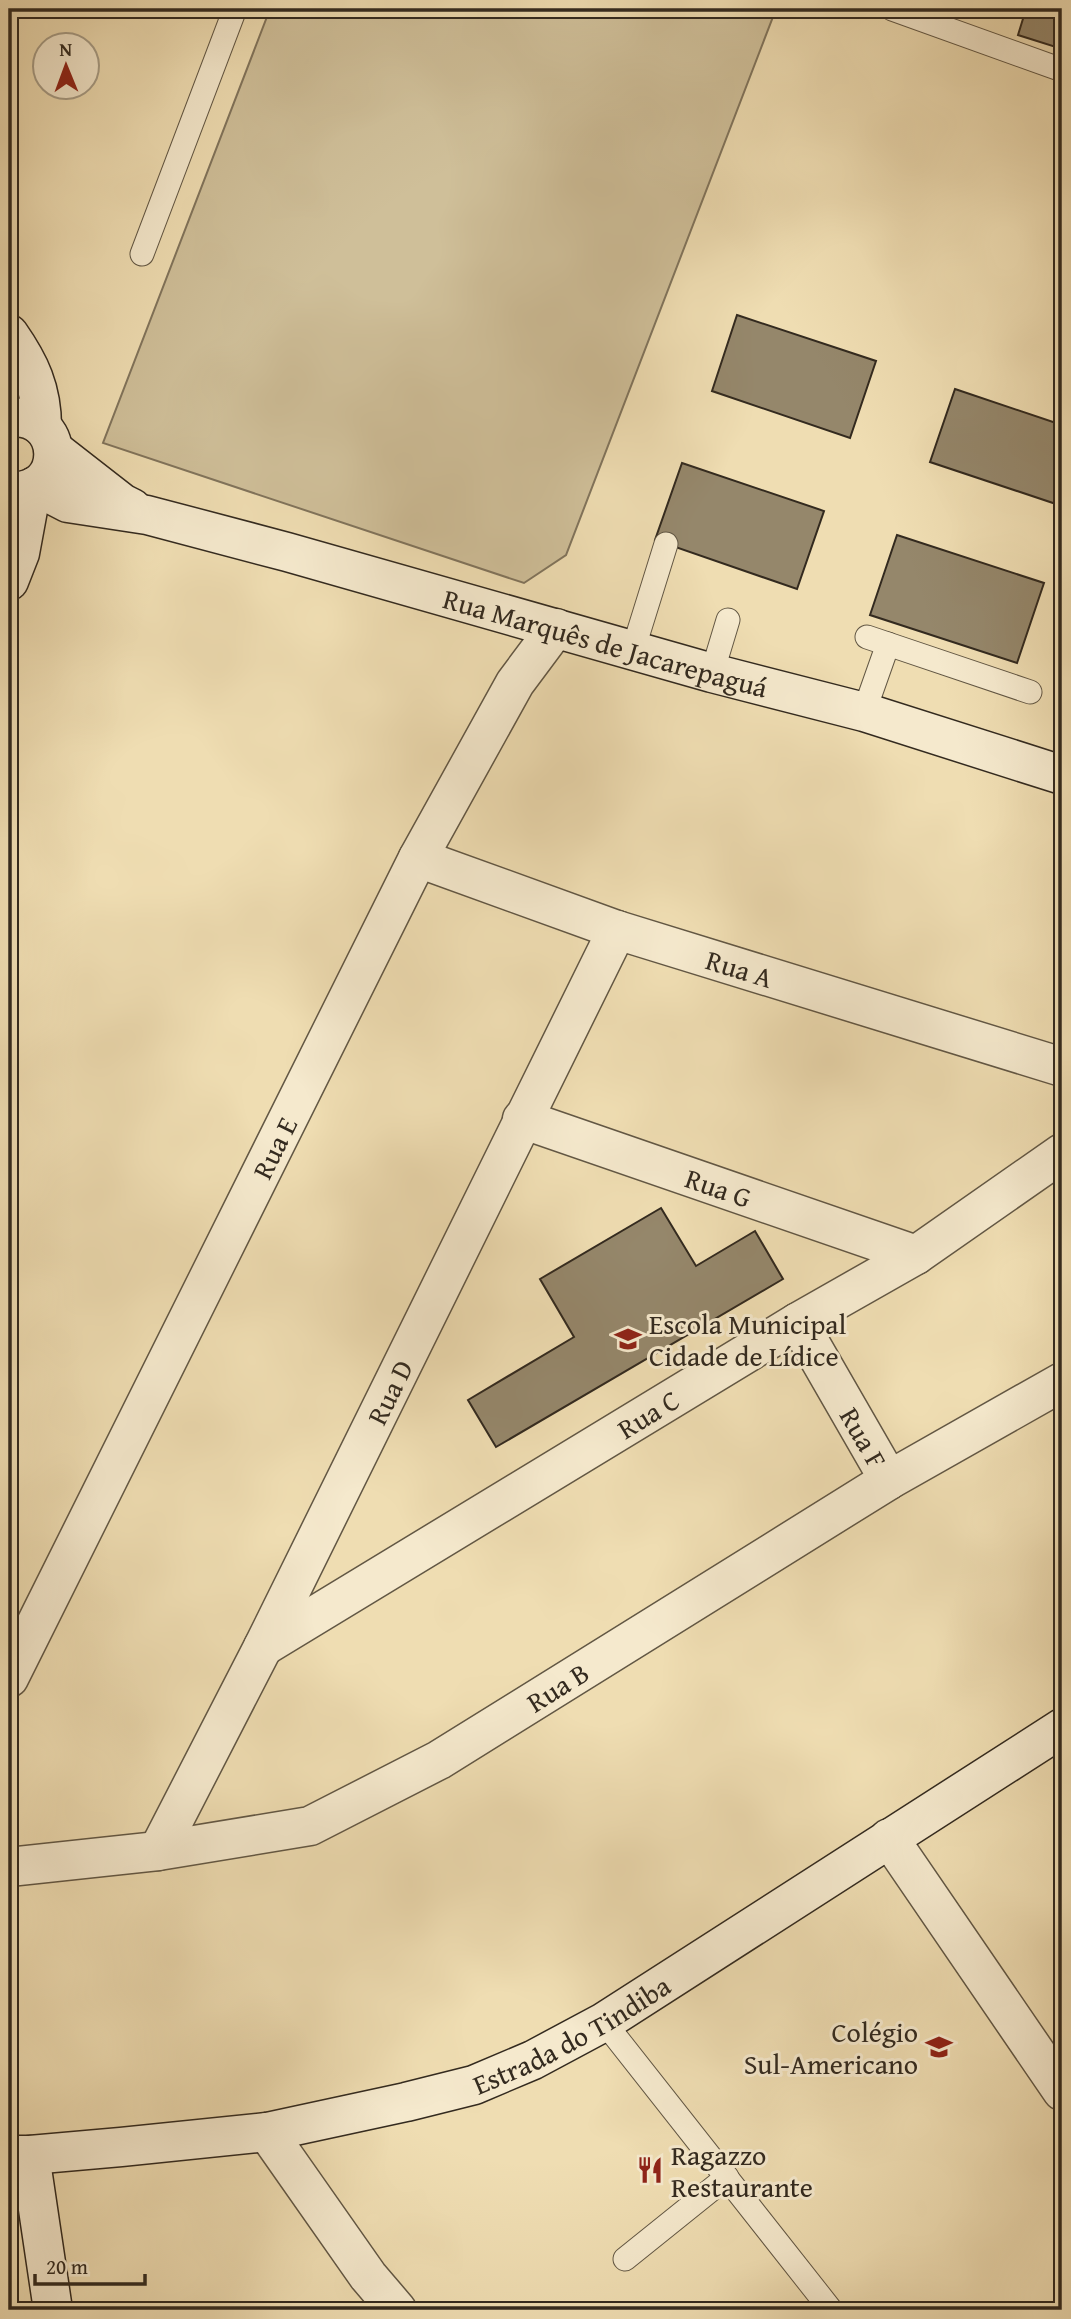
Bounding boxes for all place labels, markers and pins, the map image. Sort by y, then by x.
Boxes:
place label: Escola Municipal Cidade de Lídice [649,1303,847,1376]
school or university icon: Escola Municipal Cidade de Lídice [613,1324,643,1354]
place label: Colégio Sul-Americano [744,2011,918,2084]
school or university icon: Colégio Sul-Americano [924,2032,954,2062]
place label: Ragazzo Restaurante [671,2134,813,2207]
restaurant icon: Ragazzo Restaurante [635,2155,665,2185]

